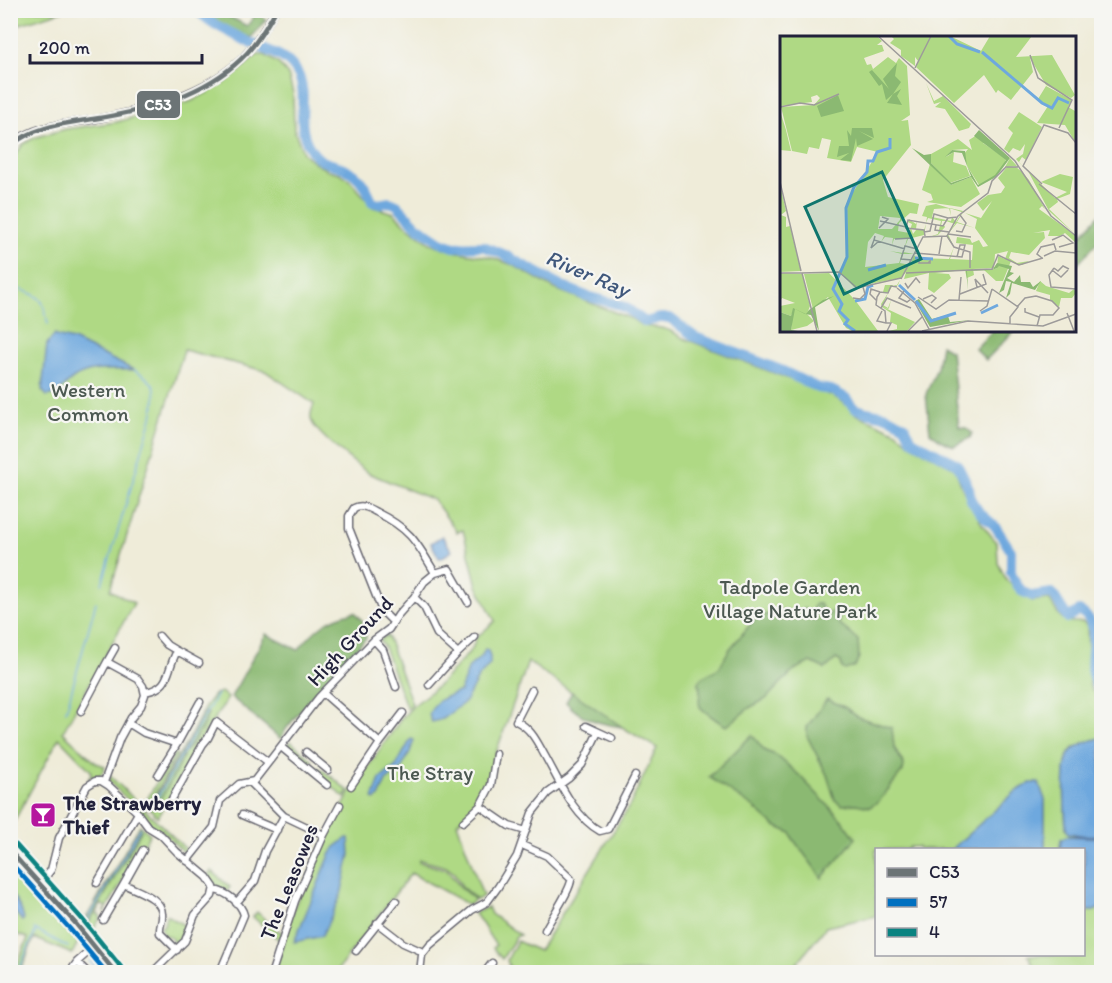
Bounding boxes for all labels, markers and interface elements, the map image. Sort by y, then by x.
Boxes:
scale bar [30,27,202,65]
inset map [780,36,1076,332]
text: 200 m [39,37,90,59]
line badge: C53 [136,90,181,119]
text: C53 [144,95,172,114]
water label: River Ray [542,244,636,304]
park label: Western Common [47,377,129,426]
park label: Tadpole Garden Village Nature Park [703,574,877,623]
street label: High Ground [301,590,398,691]
park label: The Stray [387,760,473,785]
place label: The Strawberry Thief [62,790,201,839]
bar icon: The Strawberry Thief [28,800,58,830]
street label: The Leasowes [254,820,323,944]
legend [875,848,1085,956]
text: C53 [929,861,960,883]
text: 57 [929,891,947,913]
text: 4 [929,921,940,943]

